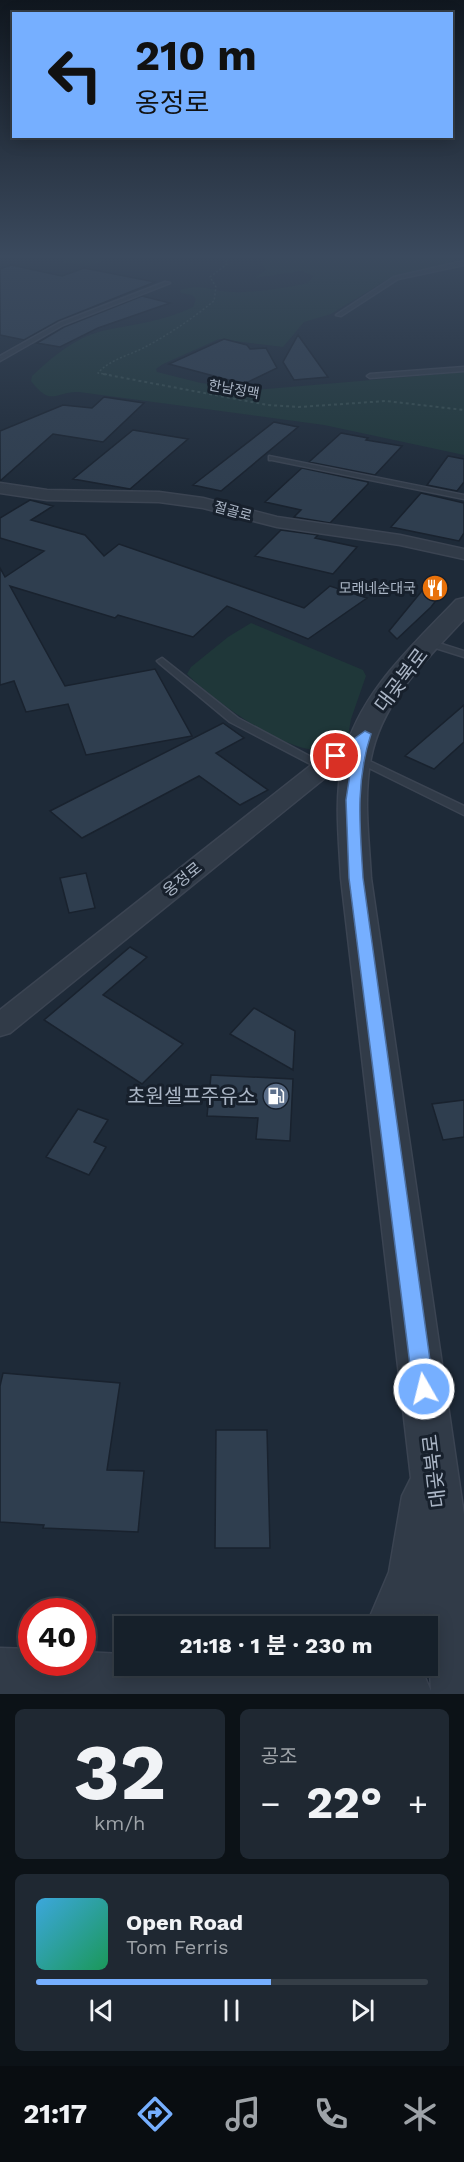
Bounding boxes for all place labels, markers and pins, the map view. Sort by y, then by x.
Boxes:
restaurant icon: 모래네순대국 [420,573,450,603]
place label: 모래네순대국 [339,580,416,596]
pin [310,730,361,781]
fuel station icon: 초원셀프주유소 [261,1081,291,1111]
place label: 초원셀프주유소 [127,1084,256,1108]

